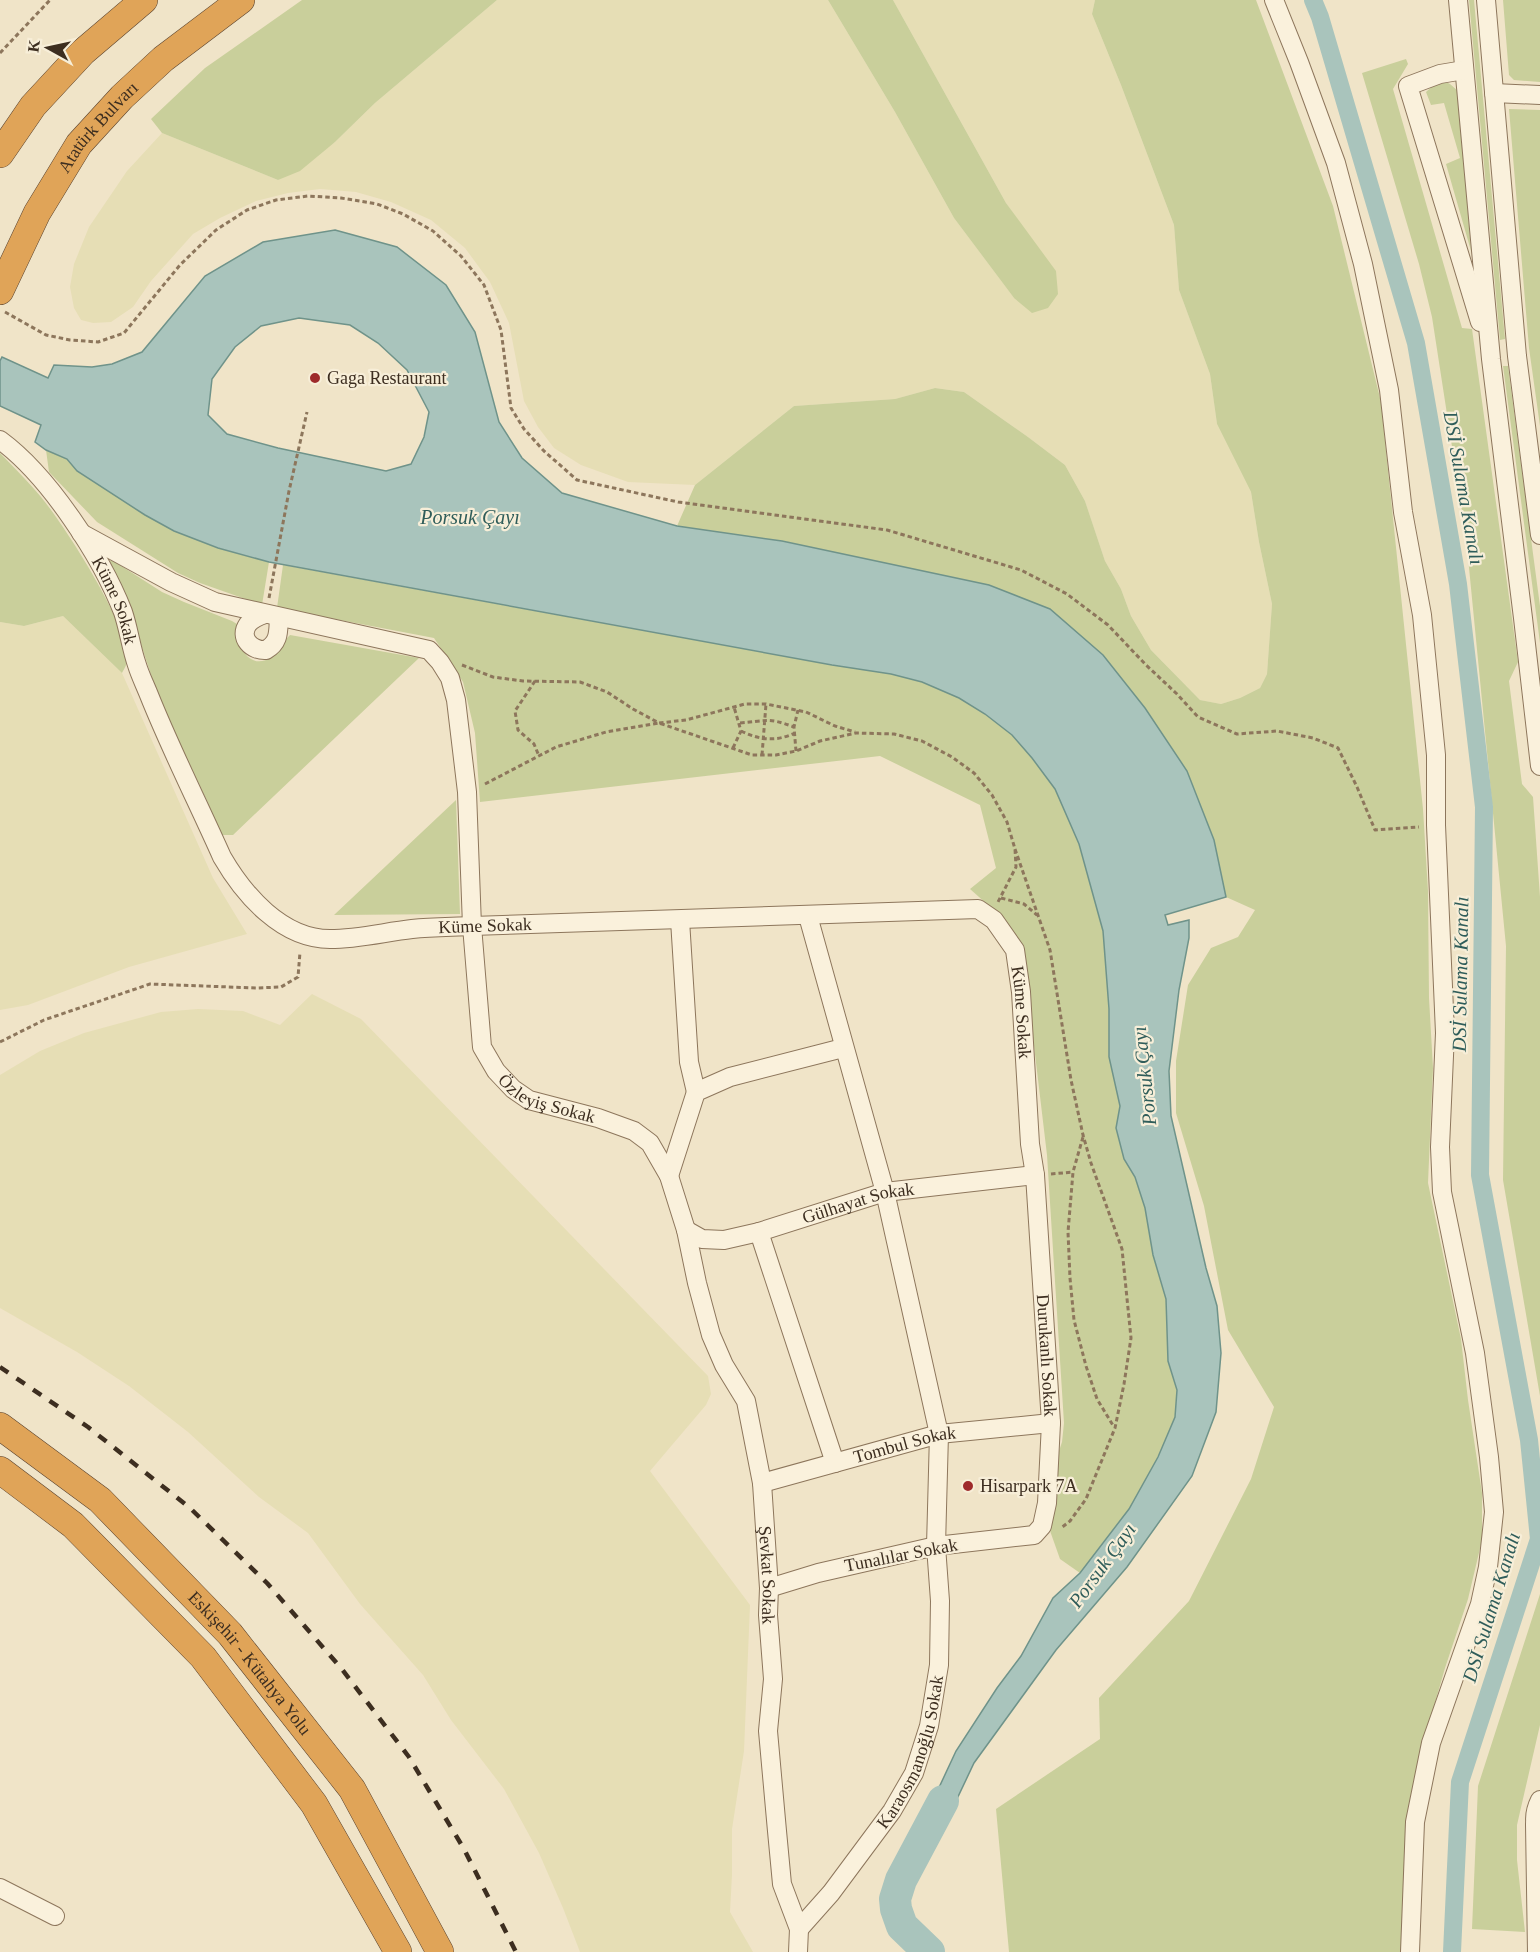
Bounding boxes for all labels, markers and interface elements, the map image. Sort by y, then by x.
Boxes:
north arrow [18,18,78,78]
text: K [24,38,43,53]
street label: Atatürk Bulvarı [54,77,142,176]
place label: Gaga Restaurant [327,368,446,388]
marker: Gaga Restaurant [308,371,322,385]
water label: DSİ Sulama Kanalı [1439,409,1488,567]
water label: Porsuk Çayı [419,506,520,529]
street label: Küme Sokak [88,553,141,646]
water label: DSİ Sulama Kanalı [1448,896,1472,1053]
street label: Küme Sokak [438,914,532,937]
street label: Küme Sokak [1007,964,1035,1060]
water label: Porsuk Çayı [1128,1025,1161,1128]
street label: Özleyiş Sokak [494,1070,597,1127]
street label: Gülhayat Sokak [800,1179,915,1228]
street label: Durukanlı Sokak [1033,1294,1061,1417]
street label: Tombul Sokak [851,1422,957,1467]
place label: Hisarpark 7A [980,1476,1077,1496]
marker: Hisarpark 7A [961,1479,975,1493]
water label: Porsuk Çayı [1063,1518,1141,1613]
street label: Şevkat Sokak [755,1525,779,1625]
water label: DSİ Sulama Kanalı [1457,1529,1524,1686]
street label: Tunalılar Sokak [843,1534,959,1576]
street label: Eskişehir - Kütahya Yolu [184,1587,315,1739]
street label: Karaosmanoğlu Sokak [873,1674,947,1832]

